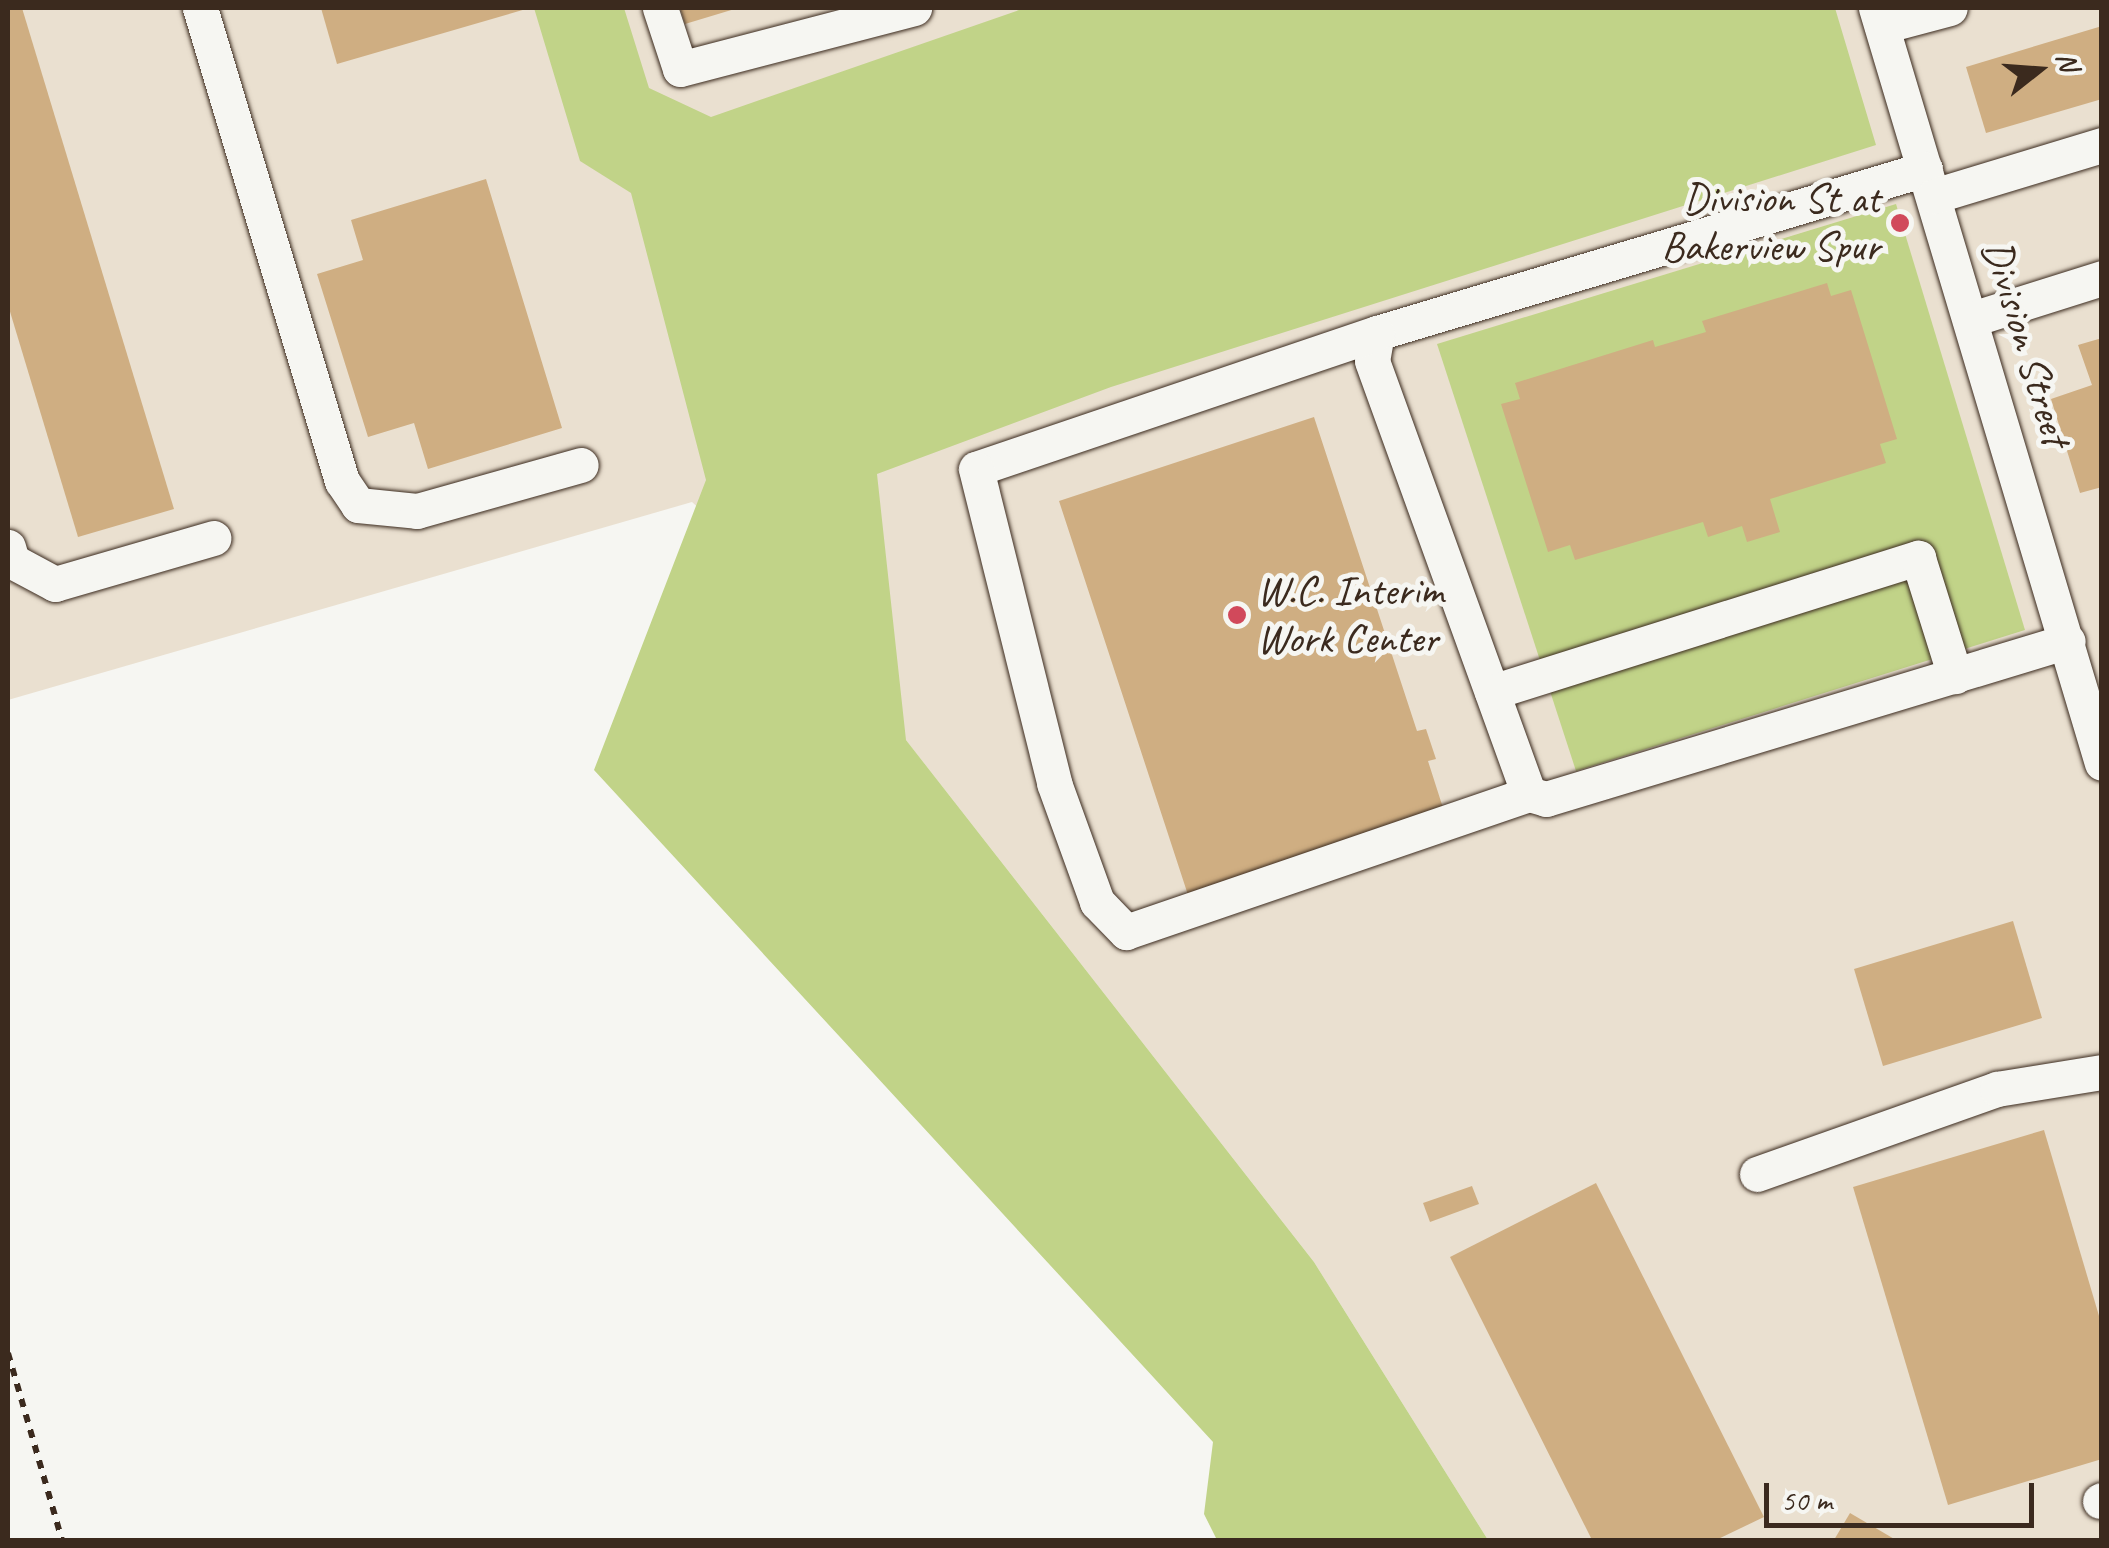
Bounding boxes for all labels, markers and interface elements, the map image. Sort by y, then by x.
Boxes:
north arrow [1989,20,2089,120]
text: N [2049,48,2087,74]
place label: Division St at Bakerview Spur [1662,174,1880,272]
marker: Division St at Bakerview Spur [1889,212,1911,234]
street label: Division Street [1971,234,2081,452]
place label: W.C. Interim Work Center [1257,566,1443,664]
marker: W.C. Interim Work Center [1226,604,1248,626]
scale bar [1769,1463,2039,1525]
text: 50 m [1781,1481,1832,1519]

